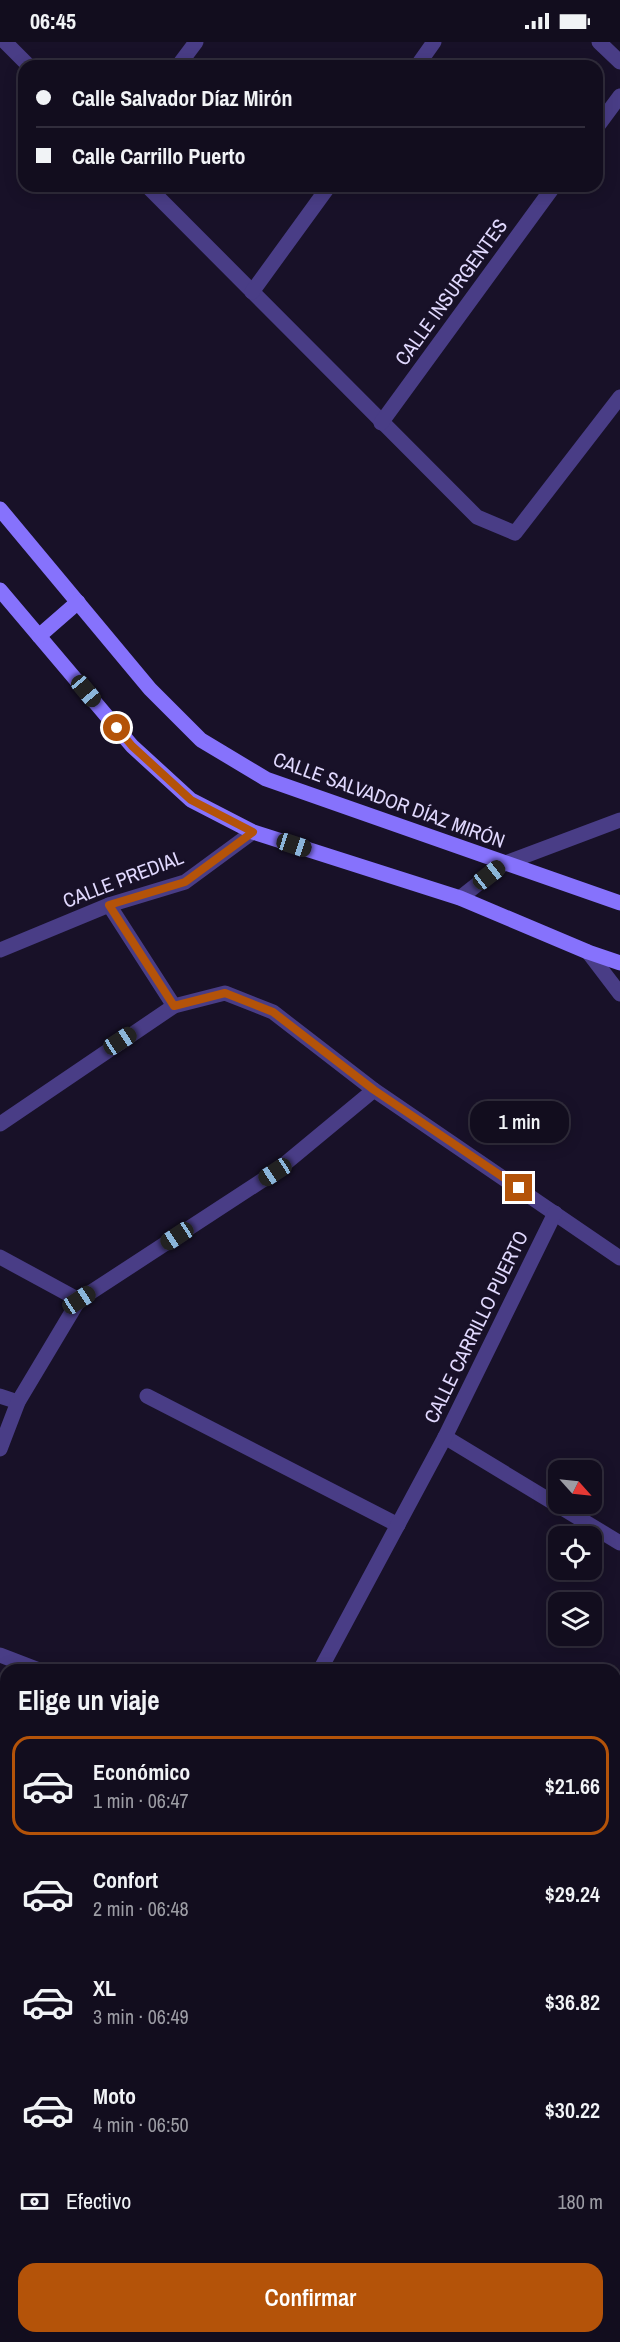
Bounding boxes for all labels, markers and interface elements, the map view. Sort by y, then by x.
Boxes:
text: 06:45 [30,6,76,36]
text: Calle Salvador Díaz Mirón [72,83,293,113]
text: Calle Carrillo Puerto [72,141,245,171]
street label: CALLE INSURGENTES [388,213,513,370]
car [68,671,104,711]
route start [103,714,130,741]
street label: CALLE SALVADOR DÍAZ MIRÓN [270,745,509,854]
car [274,831,314,859]
street label: CALLE PREDIAL [59,843,187,914]
car [469,857,509,893]
car [100,1024,140,1058]
callout: 1 min [470,1101,568,1143]
text: 1 min [498,1108,541,1135]
car [255,1155,295,1189]
route end [505,1174,532,1201]
car [157,1219,197,1253]
street label: CALLE CARRILLO PUERTO [417,1226,534,1427]
car [59,1283,99,1317]
north arrow [548,1460,602,1514]
map controls [548,1460,602,1646]
button: locate [548,1526,602,1580]
button: layers [548,1592,602,1646]
text: Elige un viaje [18,1682,160,1718]
text: Económico [93,1757,190,1787]
icon: car [21,1759,75,1813]
text: $21.66 [545,1771,600,1801]
text: 1 min · 06:47 [93,1787,189,1814]
text: Confort [93,1865,158,1895]
icon: car [21,1867,75,1921]
text: $29.24 [545,1879,600,1909]
text: 2 min · 06:48 [93,1895,189,1922]
text: XL [93,1973,116,2003]
icon: car [21,1975,75,2029]
text: $36.82 [545,1987,600,2017]
text: 3 min · 06:49 [93,2003,189,2030]
text: Moto [93,2081,136,2111]
icon: car [21,2083,75,2137]
text: $30.22 [545,2095,600,2125]
text: 4 min · 06:50 [93,2111,189,2138]
icon: cash [18,2185,51,2218]
text: Efectivo [66,2186,131,2216]
text: 180 m [557,2188,603,2215]
button: Confirmar [18,2263,603,2332]

